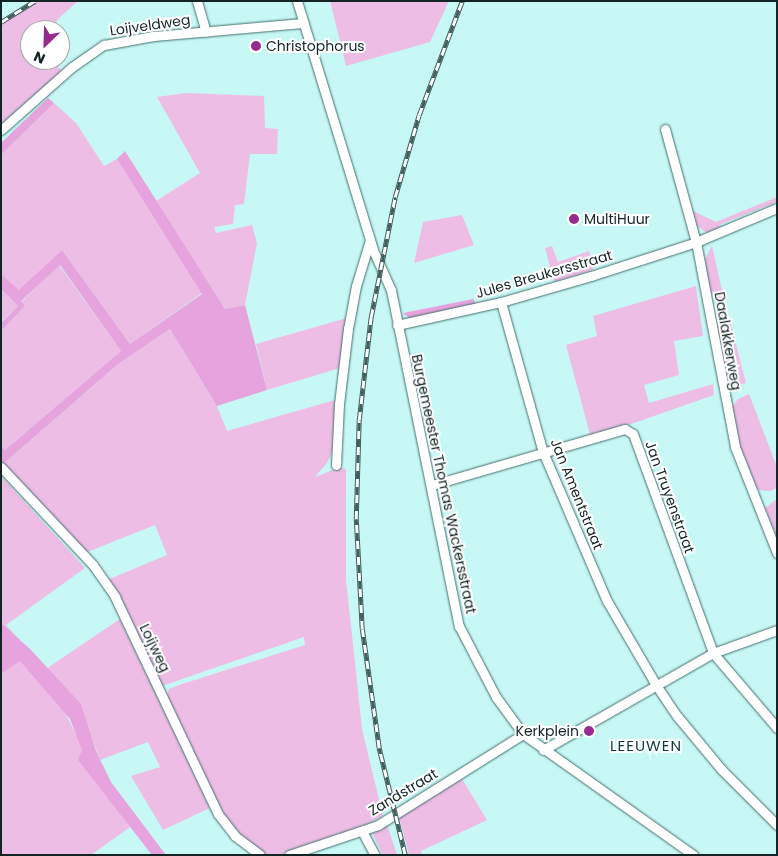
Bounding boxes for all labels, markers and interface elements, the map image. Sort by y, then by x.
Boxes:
street label: Loijveldweg [109,11,191,39]
north arrow [20,20,70,70]
place label: Christophorus [266,38,365,54]
marker: Christophorus [250,40,262,52]
text: N [30,47,48,69]
place label: MultiHuur [584,211,650,227]
marker: MultiHuur [568,213,580,225]
street label: Jules Breukersstraat [474,246,614,302]
street label: Daalakkerweg [711,290,745,392]
street label: Burgemeester Thomas Wackersstraat [408,353,480,615]
street label: Jan Amentstraat [547,436,607,552]
street label: Jan Truyenstraat [642,438,698,556]
street label: Loijweg [136,621,174,675]
place label: Kerkplein [516,723,579,739]
marker: Kerkplein [583,725,595,737]
district label: LEEUWEN [609,737,683,755]
street label: Zandstraat [366,765,440,819]

